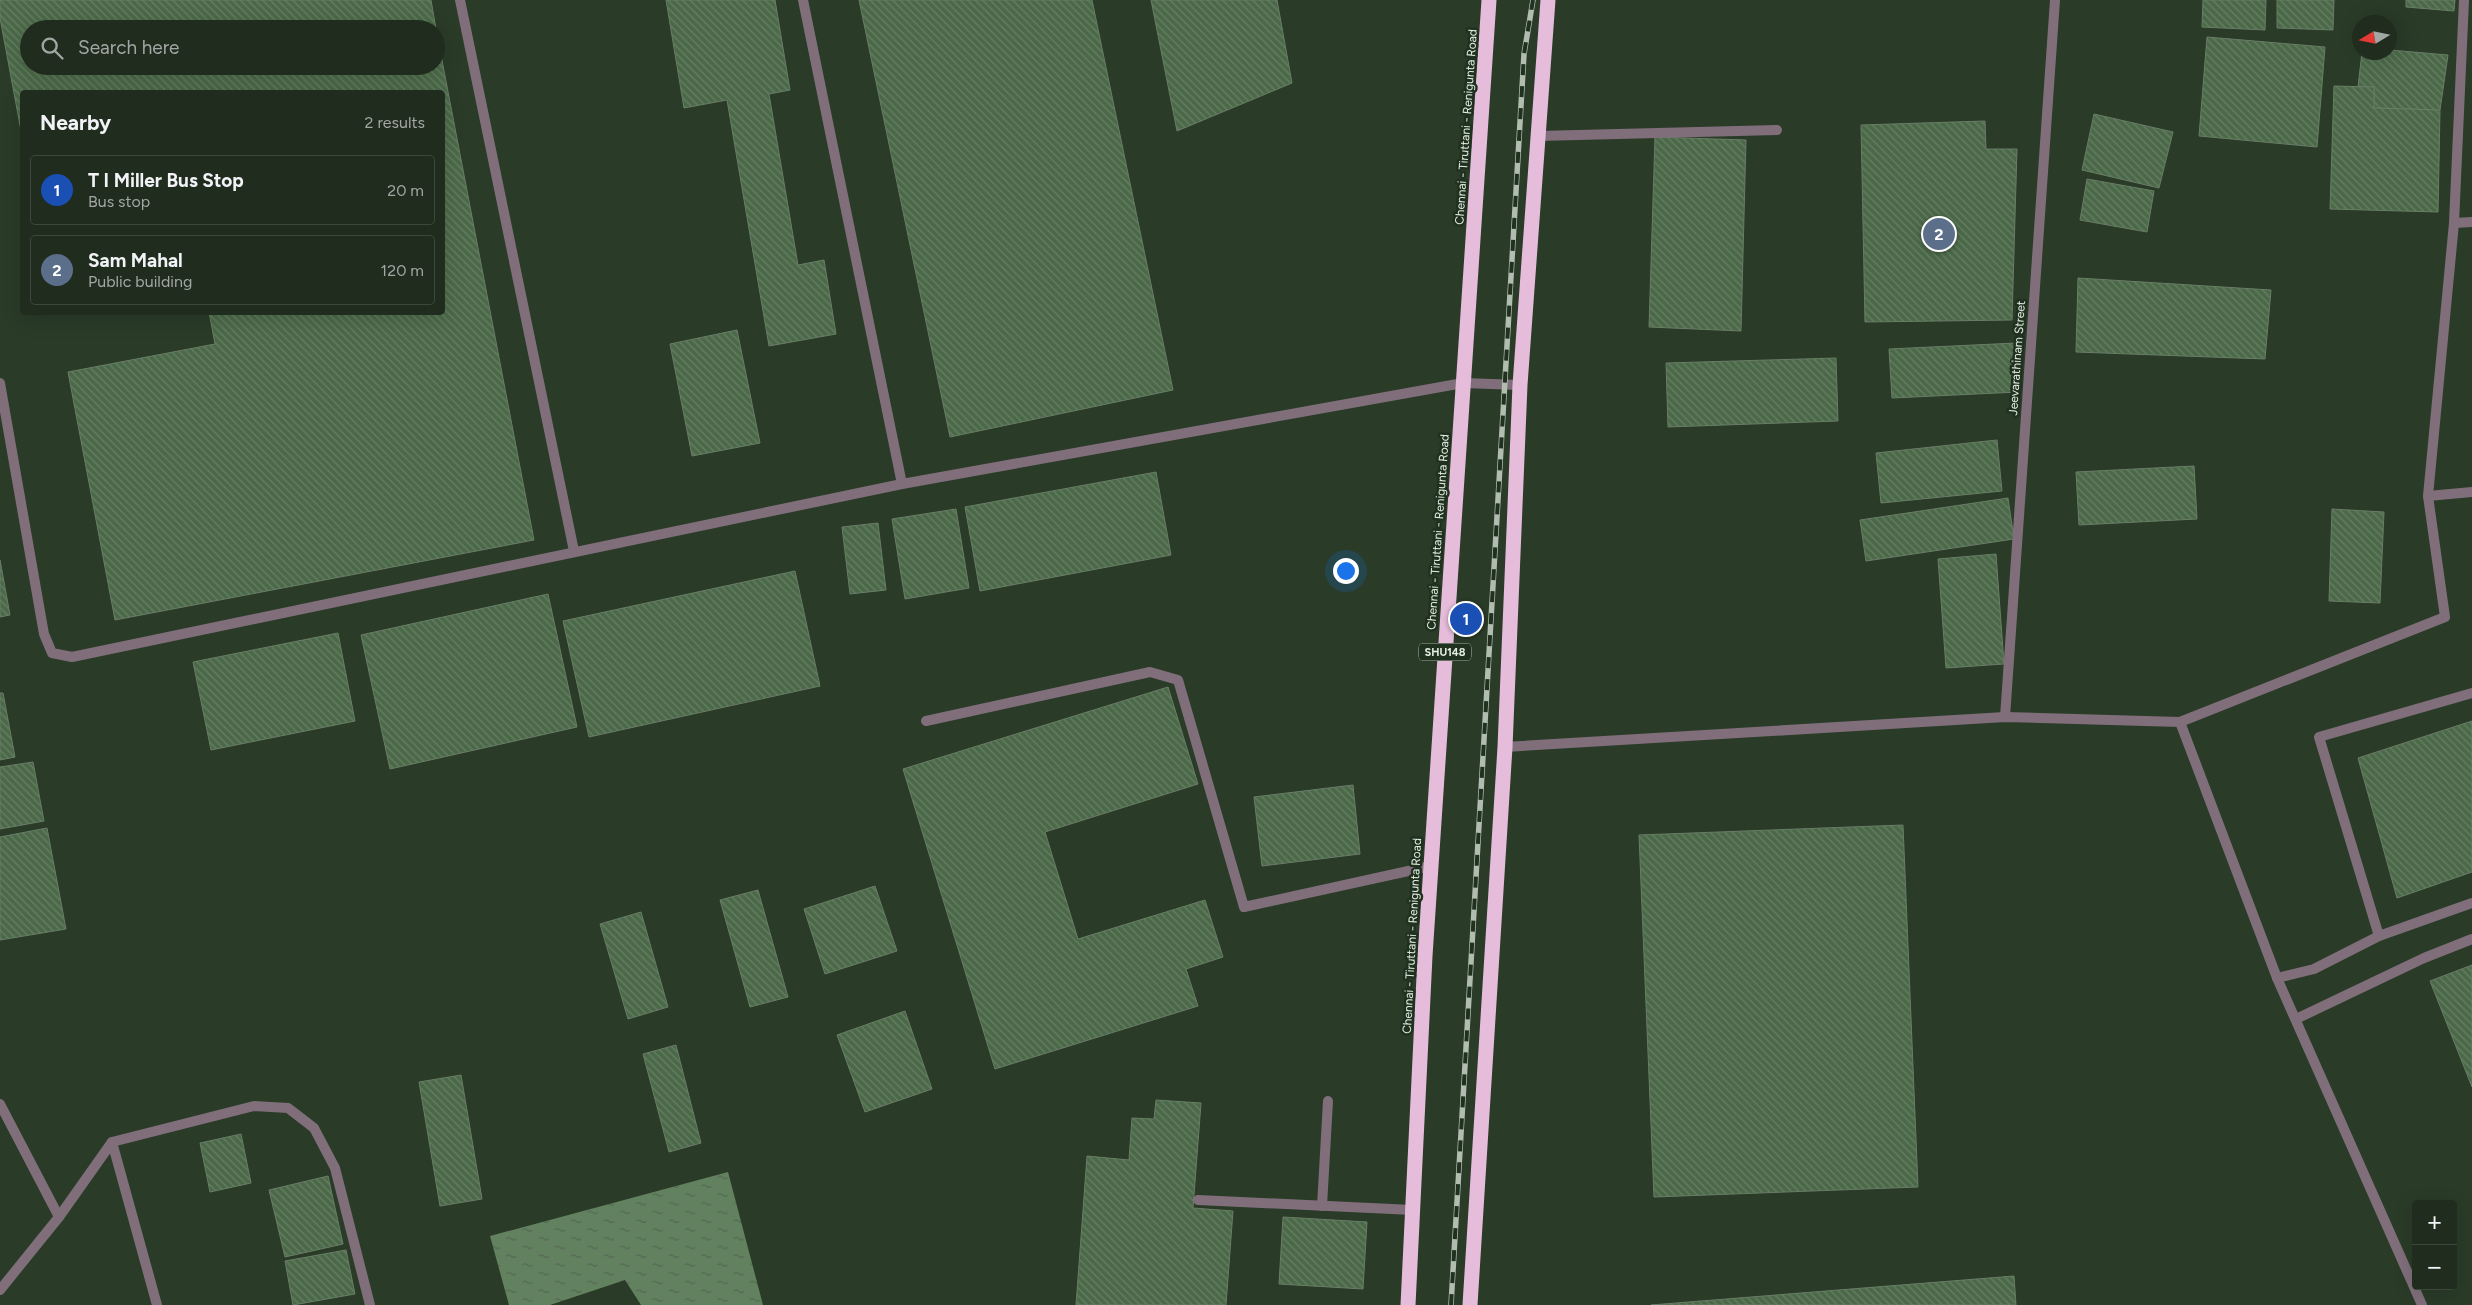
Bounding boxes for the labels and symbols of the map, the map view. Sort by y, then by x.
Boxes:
north arrow [2352,15,2397,60]
street label: Chennai - Tiruttani - Renigunta Road [1452,29,1480,225]
pin: 2 [1923,215,1955,253]
street label: Jeevarathinam Street [2006,300,2028,416]
street label: Chennai - Tiruttani - Renigunta Road [1424,434,1452,630]
your location [1333,558,1359,584]
pin: 1 [1450,600,1482,638]
road number: SHU148 [1419,644,1471,660]
street label: Chennai - Tiruttani - Renigunta Road [1400,838,1424,1034]

